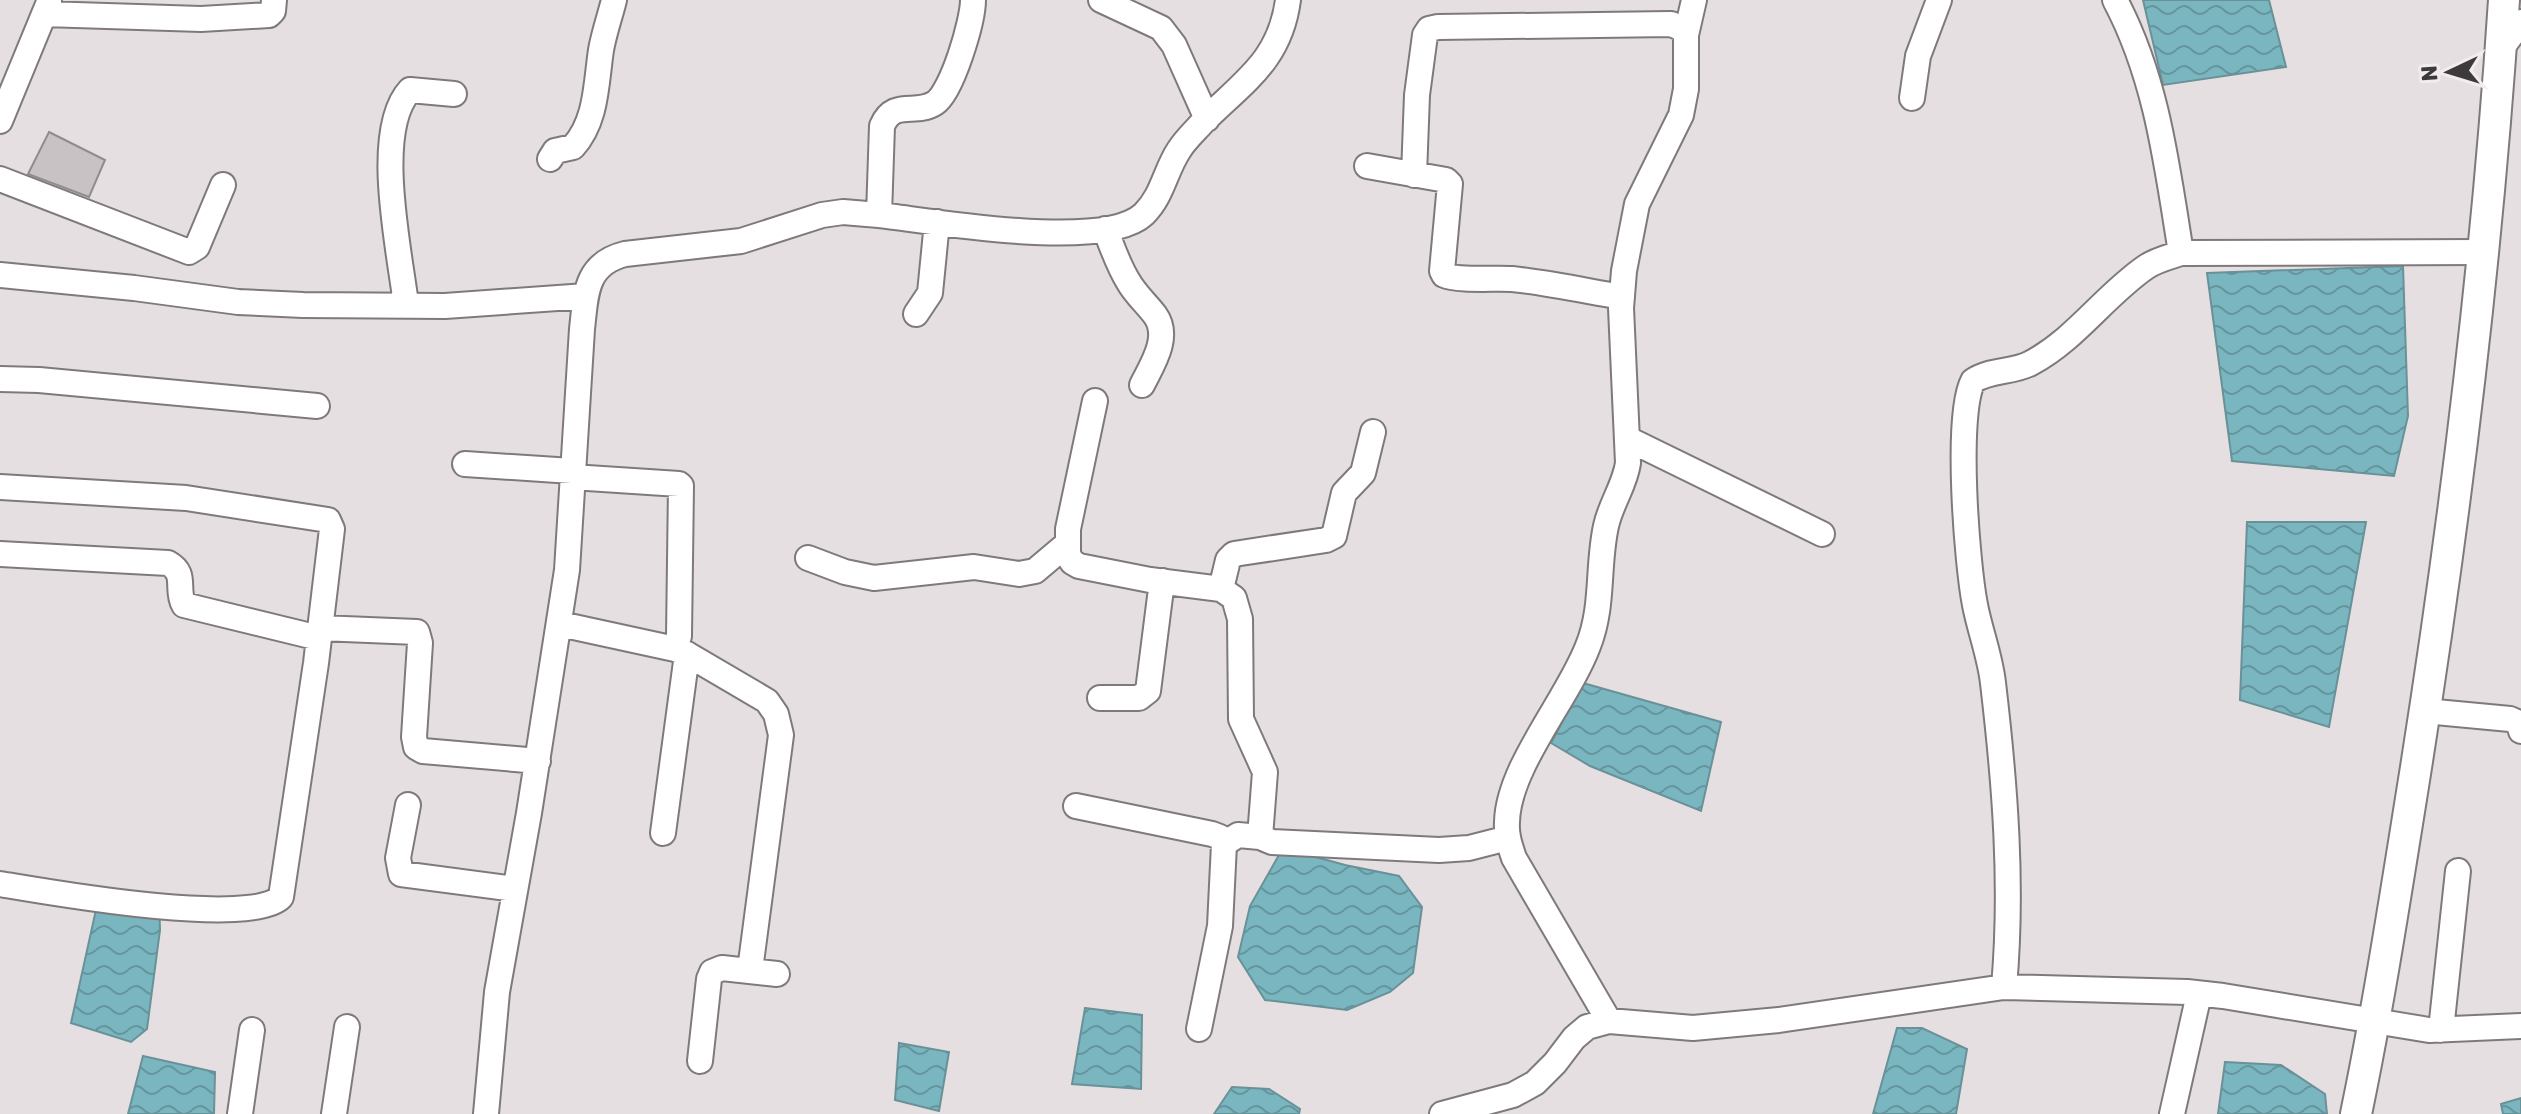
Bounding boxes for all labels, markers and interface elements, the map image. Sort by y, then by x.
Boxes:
north arrow [2409,32,2489,112]
text: N [2416,65,2444,82]

